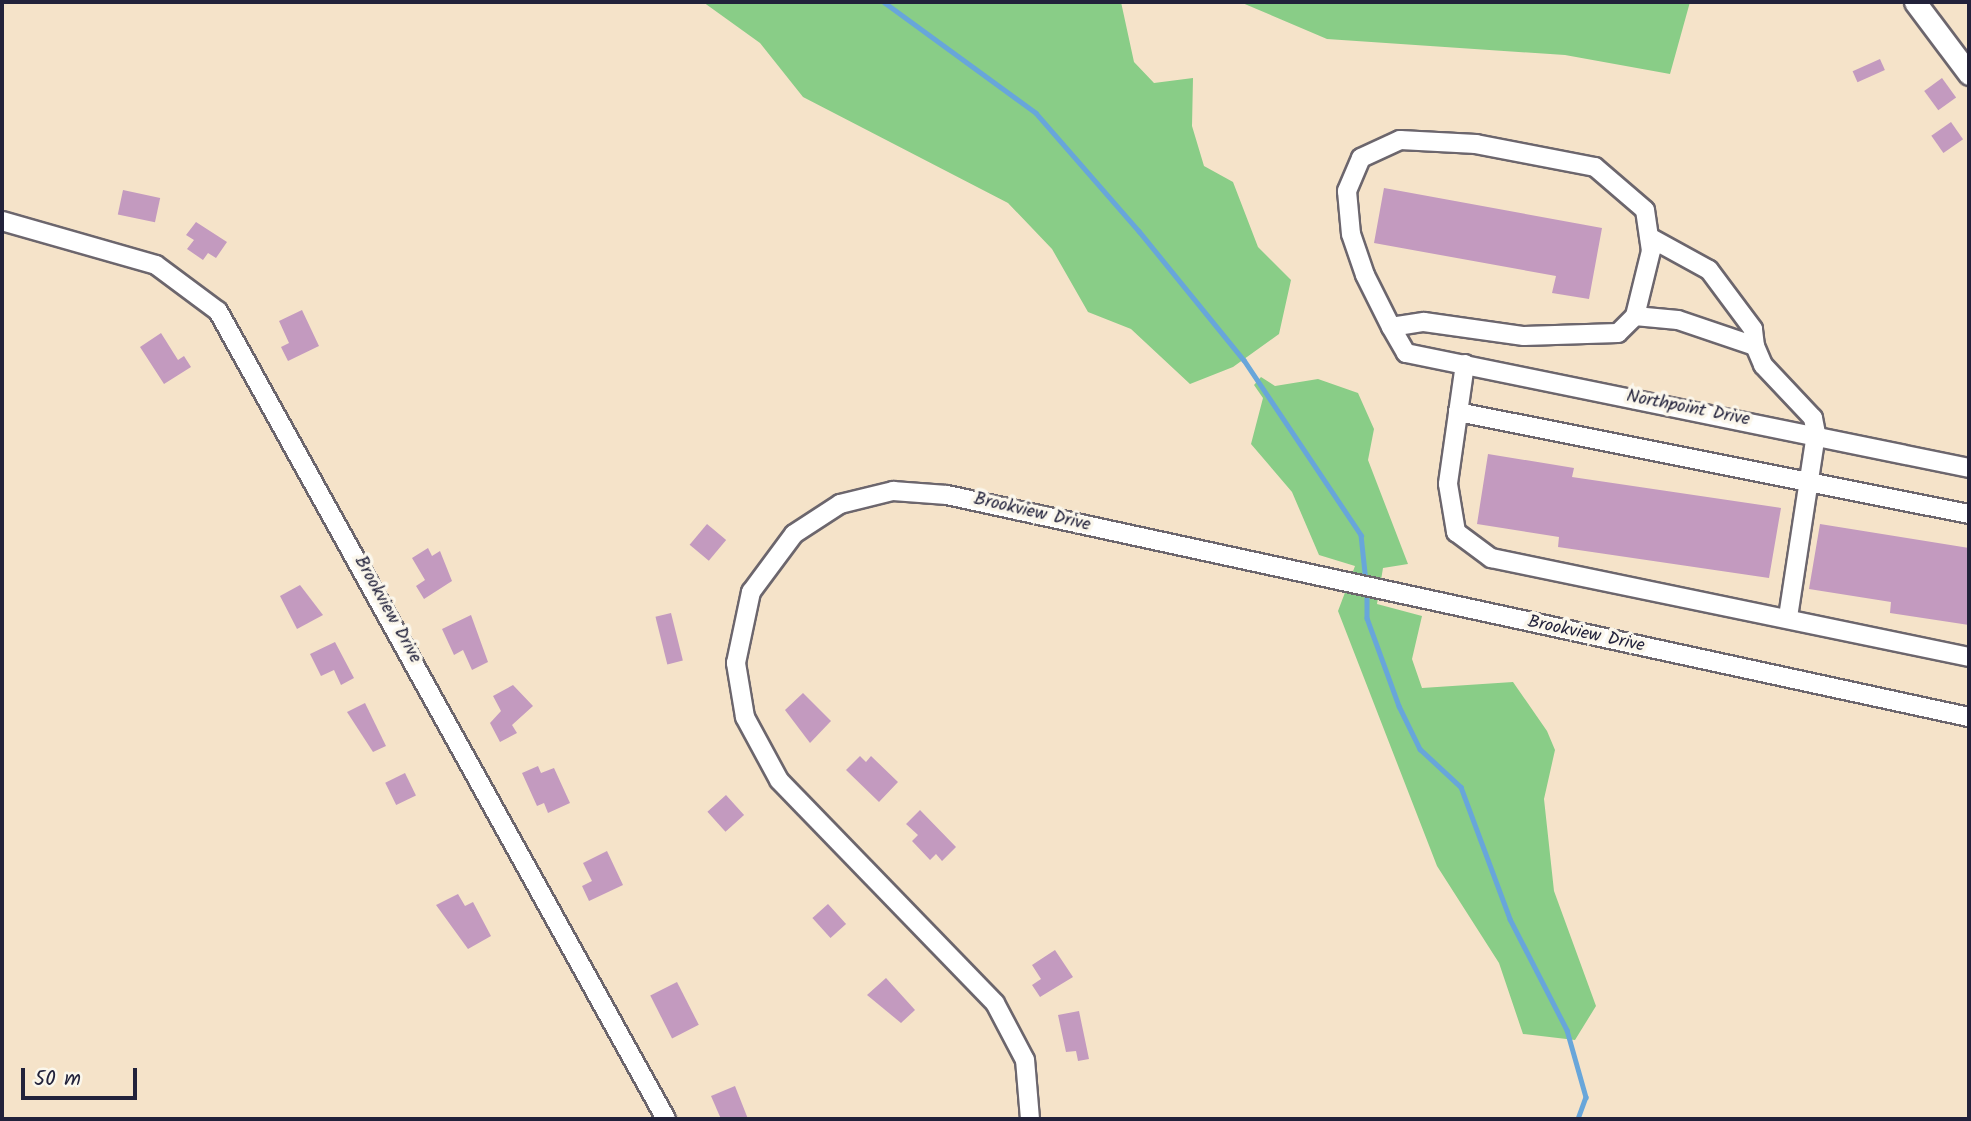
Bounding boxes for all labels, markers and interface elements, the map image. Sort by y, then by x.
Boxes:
street label: Northpoint Drive [1624,386,1752,432]
street label: Brookview Drive [972,489,1092,537]
street label: Brookview Drive [349,553,425,667]
street label: Brookview Drive [1526,612,1646,658]
scale bar [24,1054,140,1098]
text: 50 m [34,1063,81,1096]

